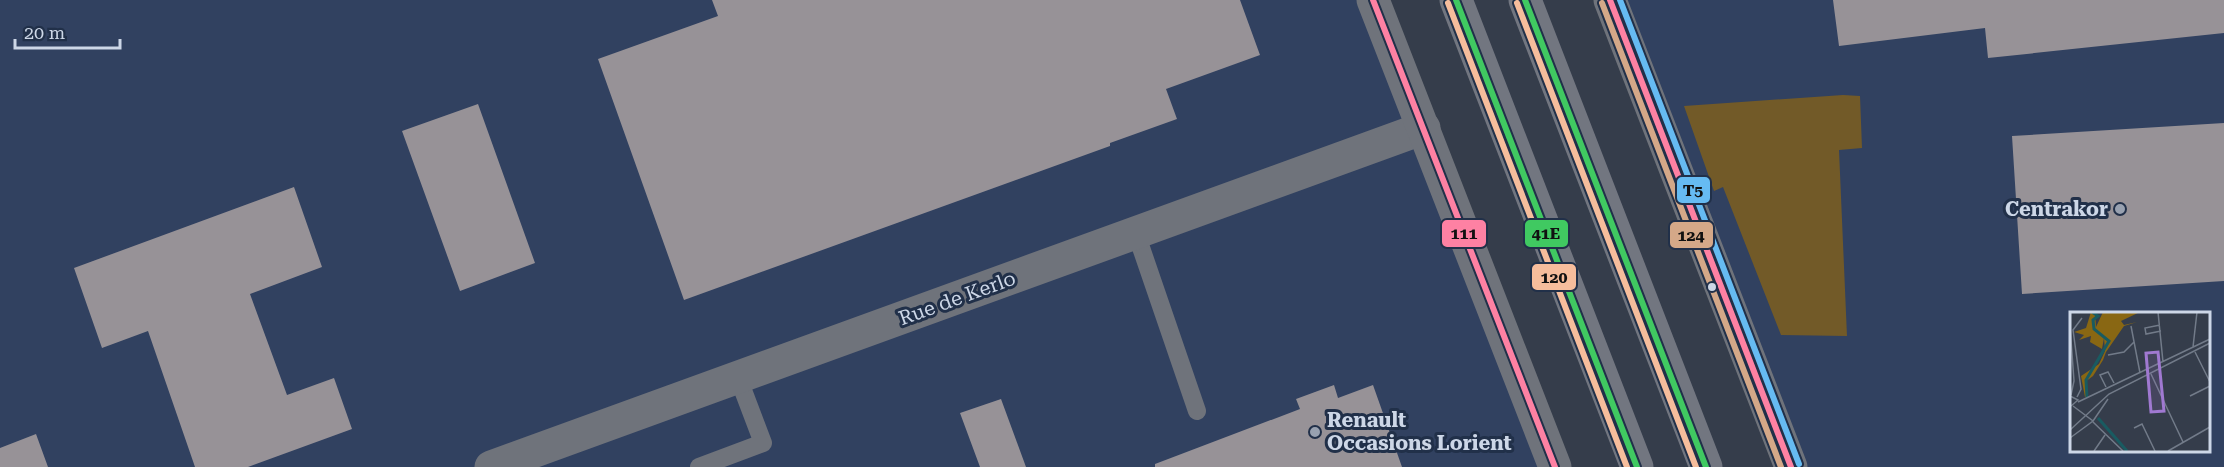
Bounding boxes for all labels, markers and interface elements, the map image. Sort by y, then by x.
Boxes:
scale bar [15,12,120,50]
text: 20 m [24,22,65,43]
line badge: T5 [1676,176,1711,204]
text: T5 [1683,181,1703,200]
place label: Centrakor [2005,197,2108,221]
marker: Centrakor [2113,202,2127,216]
line badge: 111 [1441,219,1487,248]
line badge: 41E [1524,219,1569,248]
line badge: 124 [1669,221,1714,249]
text: 111 [1451,224,1477,243]
text: 41E [1532,224,1560,243]
text: 124 [1678,226,1704,245]
line badge: 120 [1531,263,1577,291]
street label: Rue de Kerlo [895,266,1019,330]
text: 120 [1541,268,1567,287]
unlabelled marker [1706,281,1718,293]
inset map [2070,312,2209,452]
place label: Renault Occasions Lorient [1327,408,1512,455]
marker: Renault Occasions Lorient [1308,425,1322,439]

